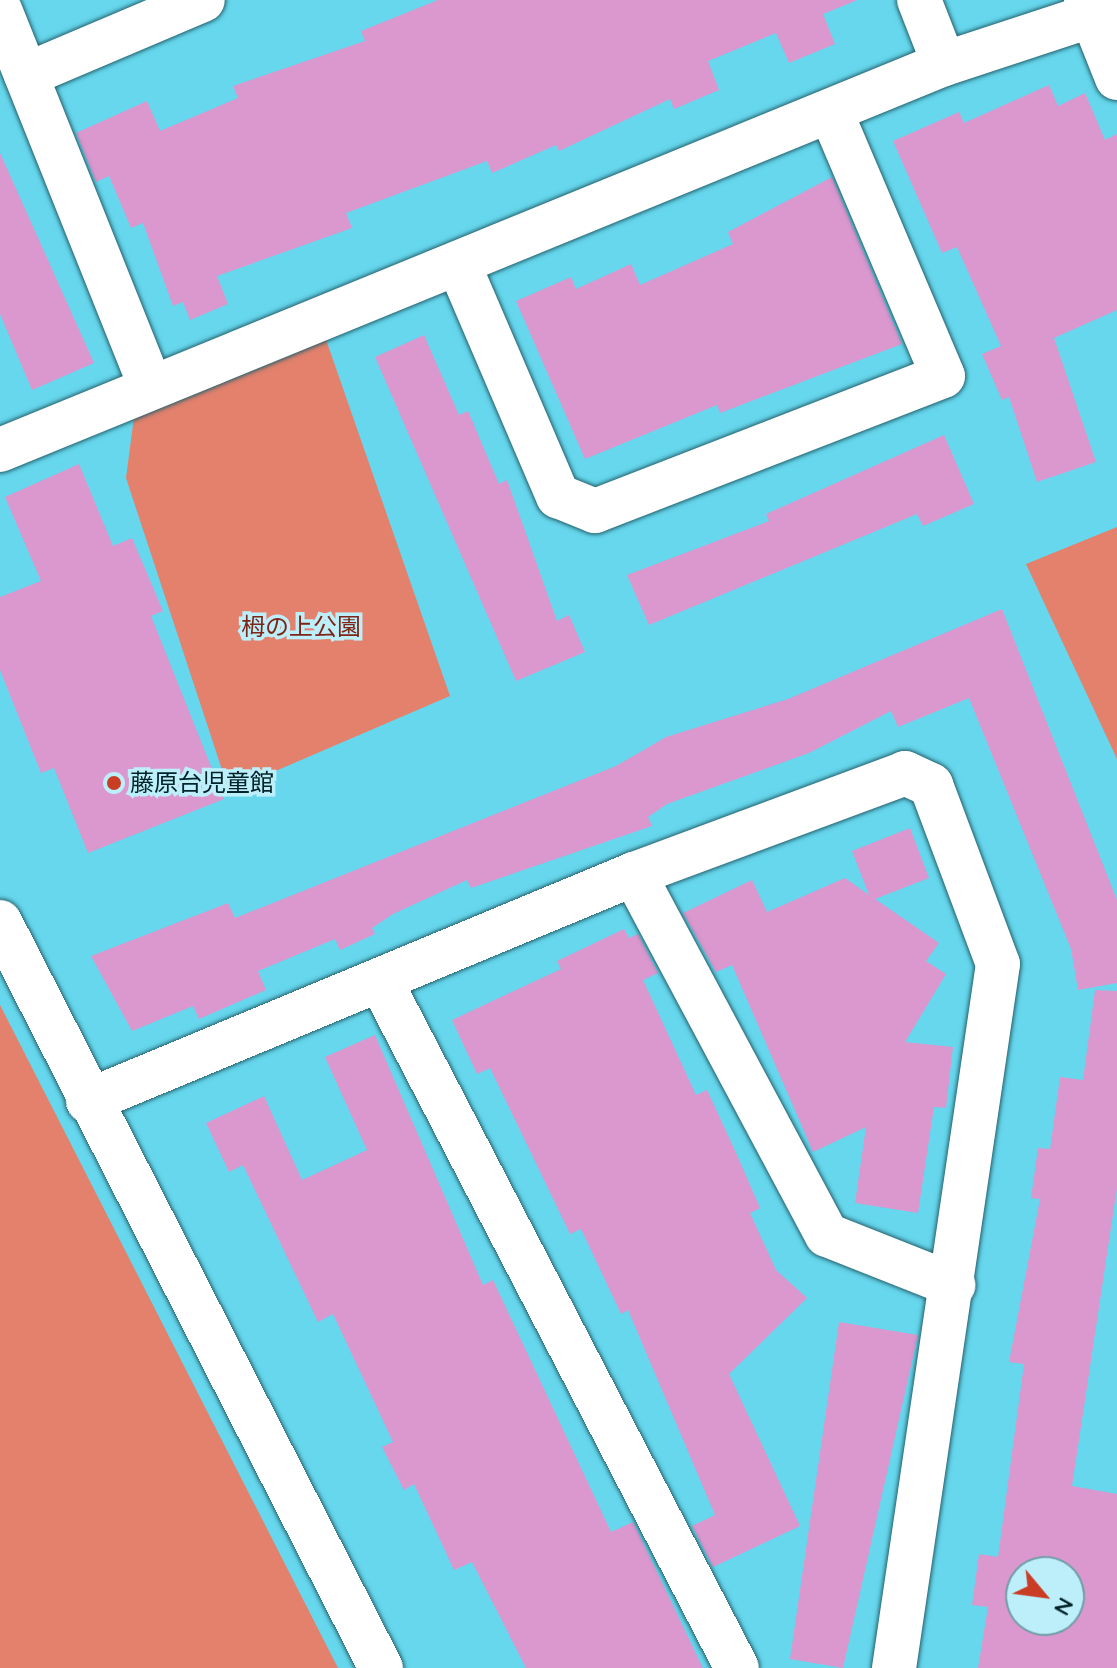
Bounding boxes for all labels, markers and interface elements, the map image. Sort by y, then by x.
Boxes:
park label: 栂の上公園 [241,613,361,641]
place label: 藤原台児童館 [130,769,274,797]
marker: 藤原台児童館 [105,774,123,792]
north arrow [1005,1556,1085,1636]
text: N [1048,1593,1080,1621]

